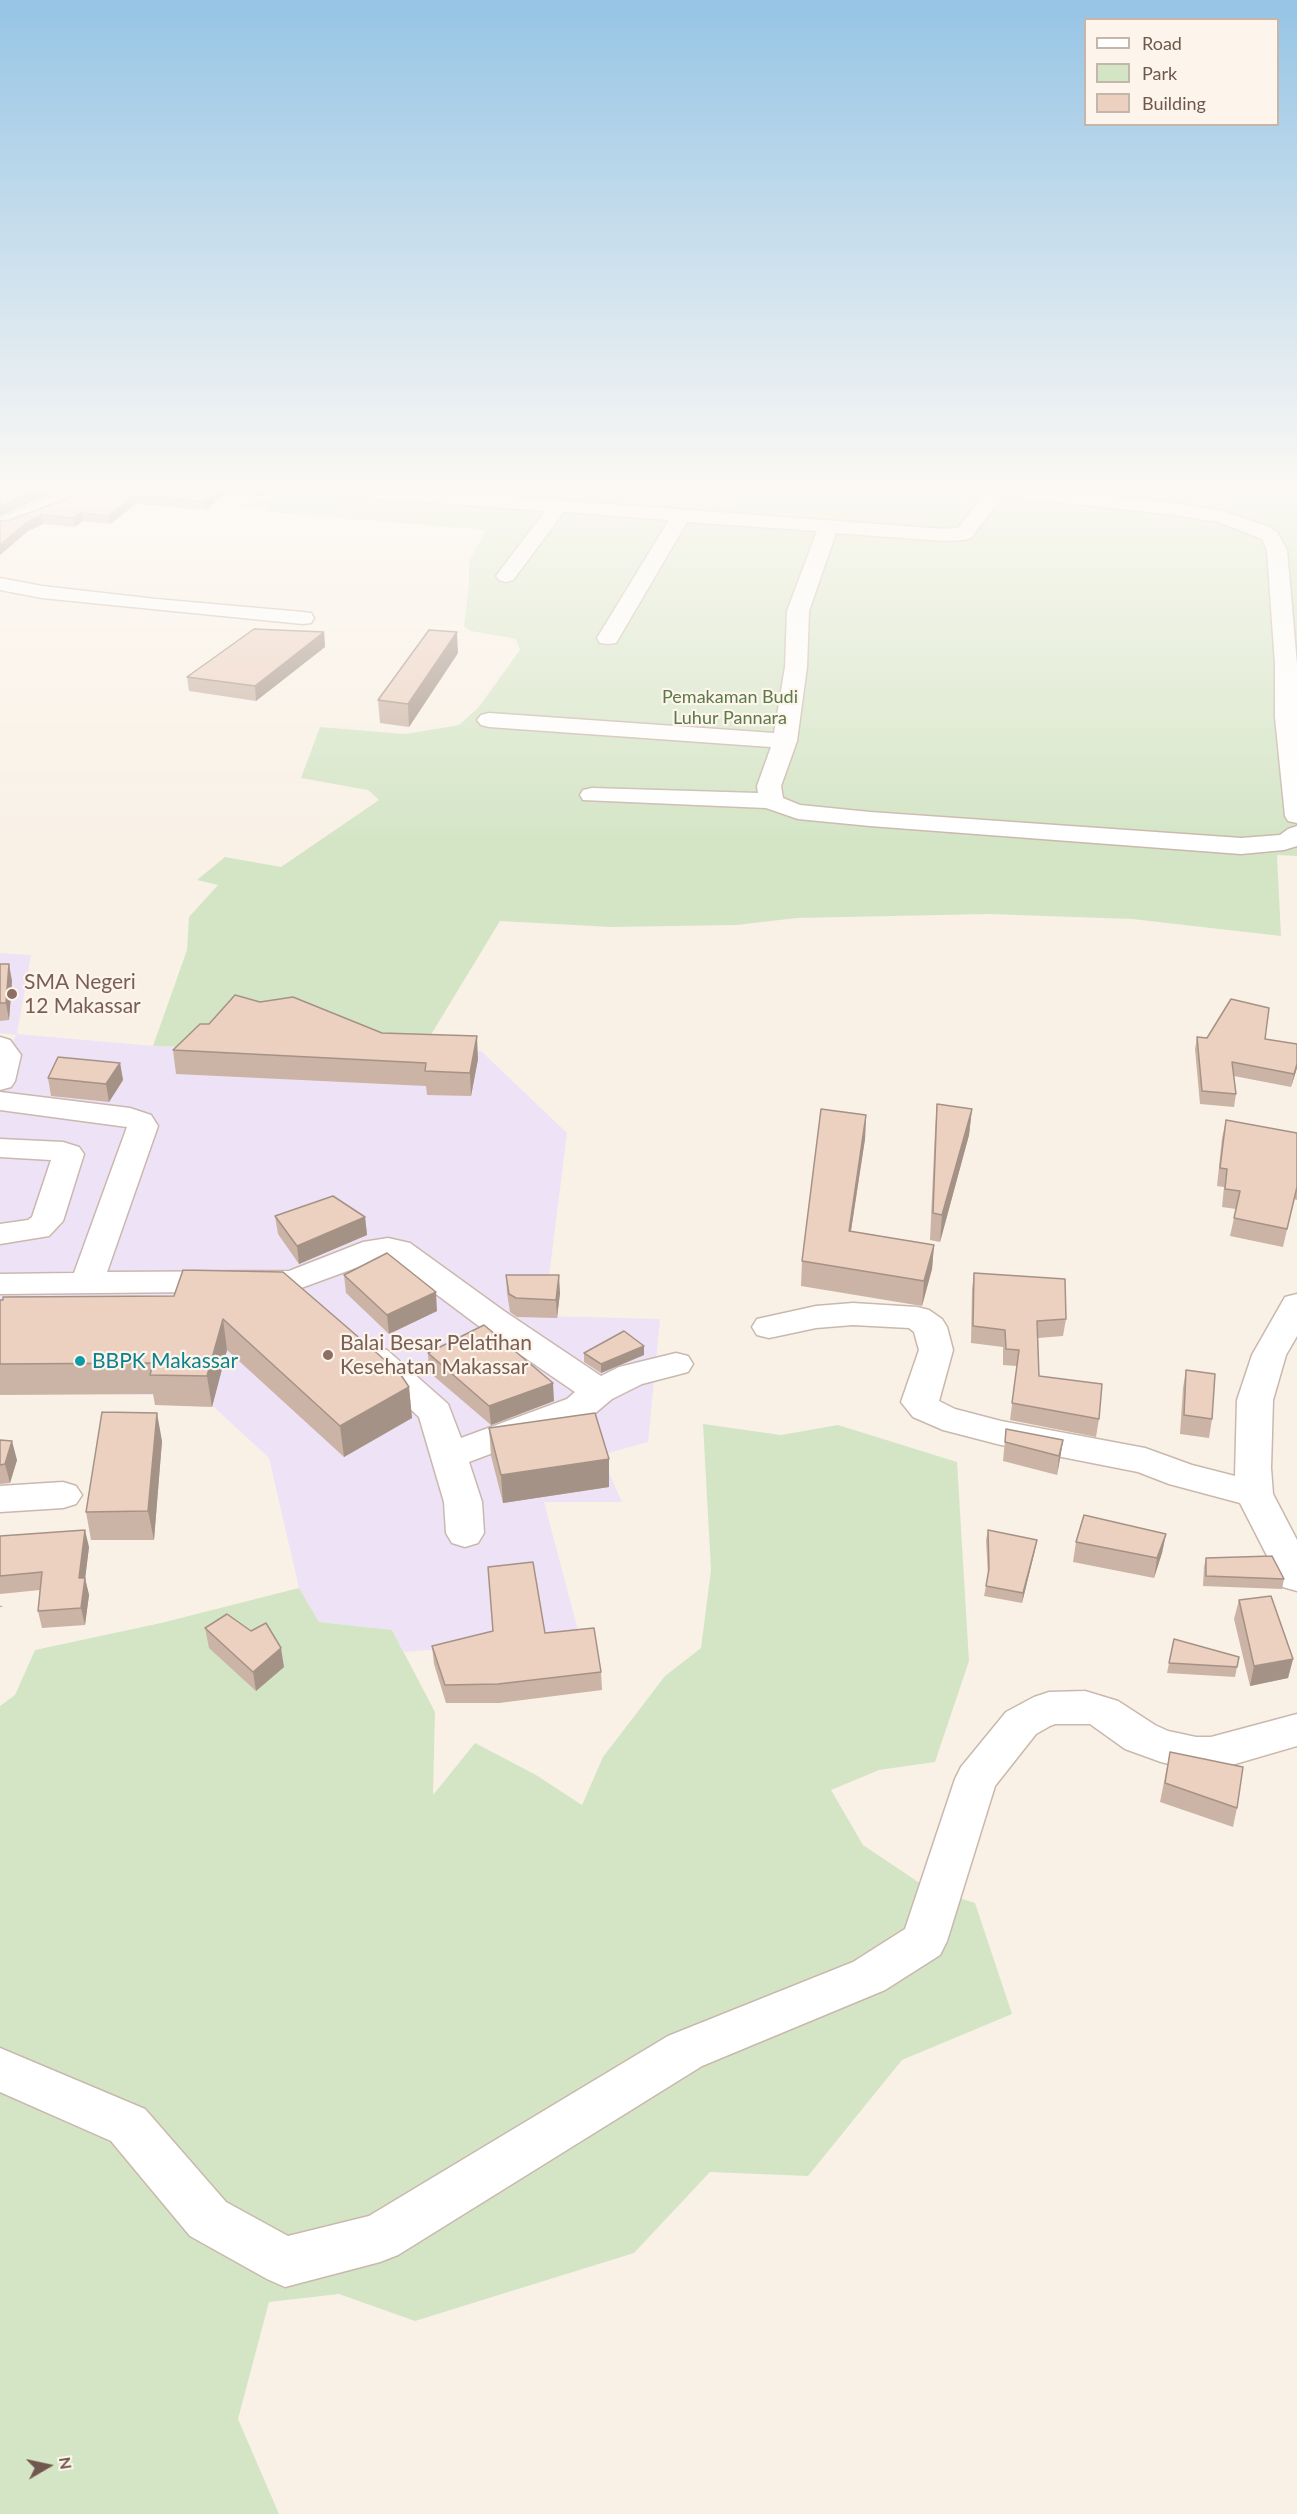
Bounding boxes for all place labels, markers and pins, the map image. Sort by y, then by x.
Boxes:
place label: SMA Negeri 12 Makassar [24,969,141,1019]
marker: SMA Negeri 12 Makassar [5,987,19,1001]
place label: Balai Besar Pelatihan Kesehatan Makassar [340,1330,532,1380]
place label: BBPK Makassar [92,1348,238,1374]
marker: Balai Besar Pelatihan Kesehatan Makassar [321,1348,335,1362]
marker: BBPK Makassar [73,1354,87,1368]

